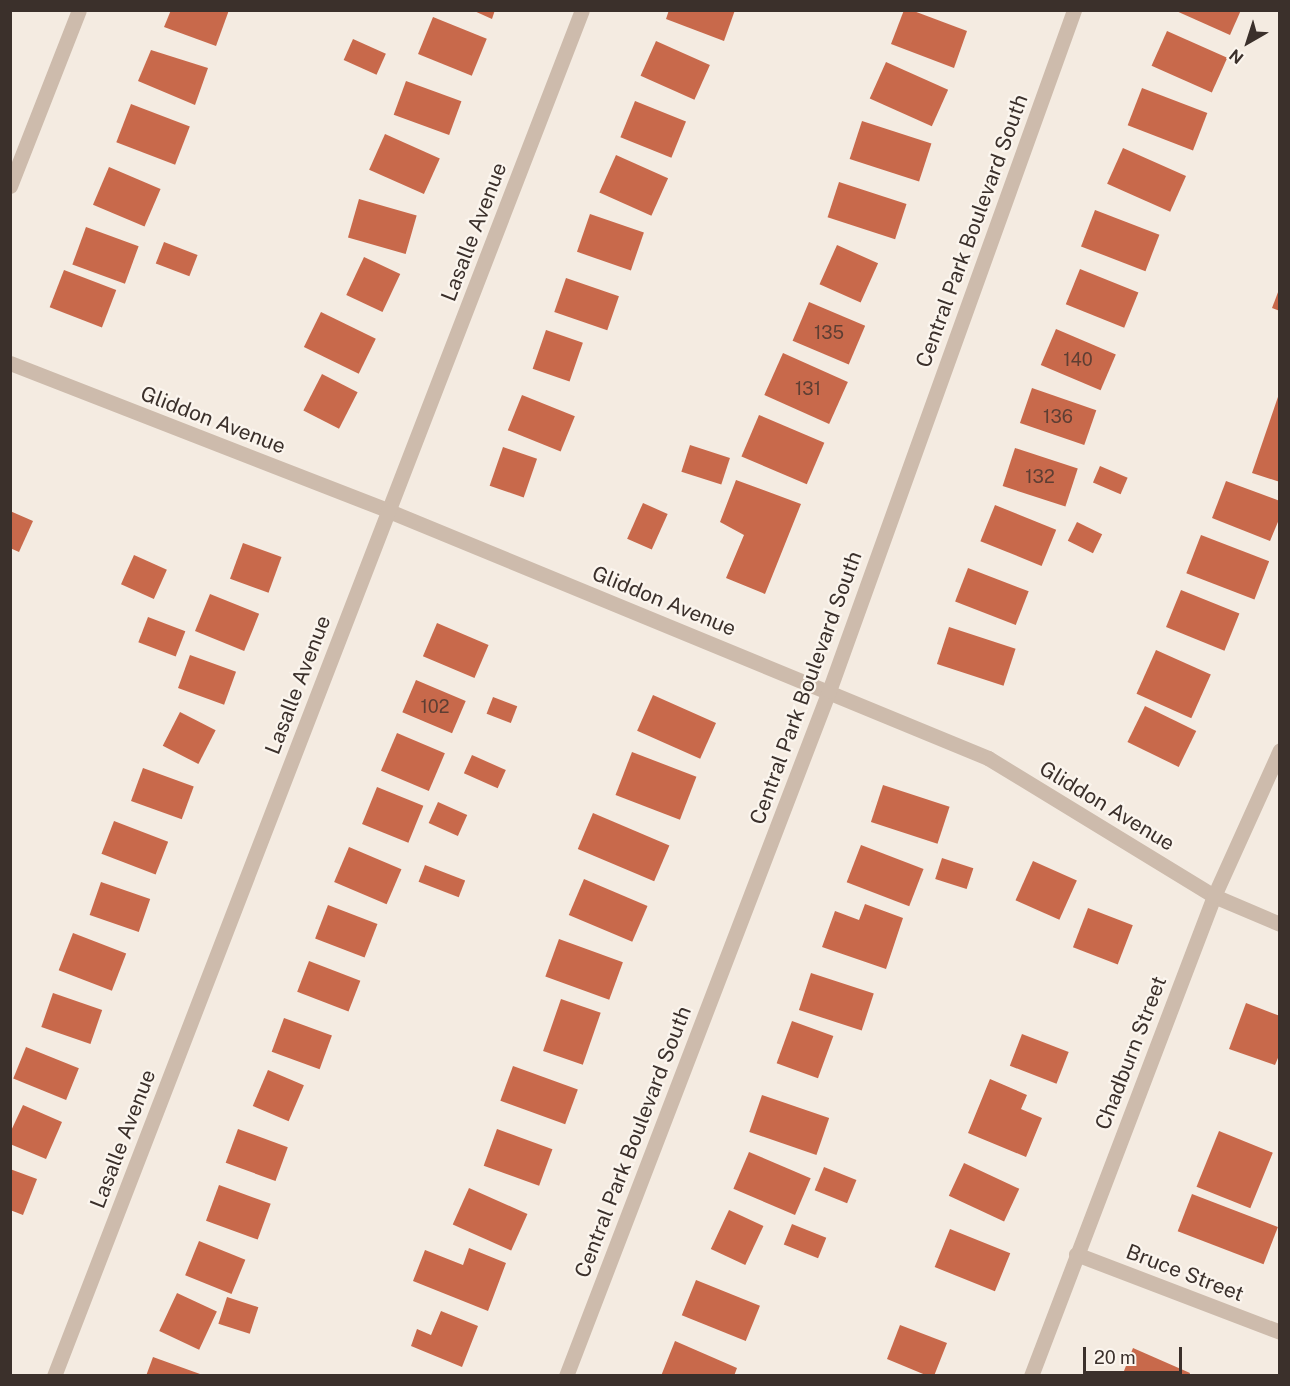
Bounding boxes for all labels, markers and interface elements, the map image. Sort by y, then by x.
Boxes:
north arrow [1218,12,1278,72]
text: N [1226,45,1247,68]
street label: Central Park Boulevard South [911,91,1033,371]
street label: Lasalle Avenue [436,159,512,305]
house number: 135 [814,322,844,344]
house number: 140 [1063,349,1093,371]
house number: 131 [795,378,821,400]
street label: Gliddon Avenue [137,381,289,459]
house number: 136 [1043,406,1073,428]
house number: 132 [1025,466,1055,488]
street label: Central Park Boulevard South [745,548,867,828]
street label: Gliddon Avenue [588,561,740,641]
street label: Lasalle Avenue [260,612,336,758]
house number: 102 [420,696,450,718]
street label: Gliddon Avenue [1035,756,1179,856]
street label: Chadburn Street [1090,973,1172,1133]
street label: Central Park Boulevard South [569,1003,697,1281]
street label: Lasalle Avenue [85,1066,161,1212]
street label: Bruce Street [1123,1239,1247,1307]
scale bar [1086,1335,1185,1373]
text: 20 m [1094,1347,1136,1368]

